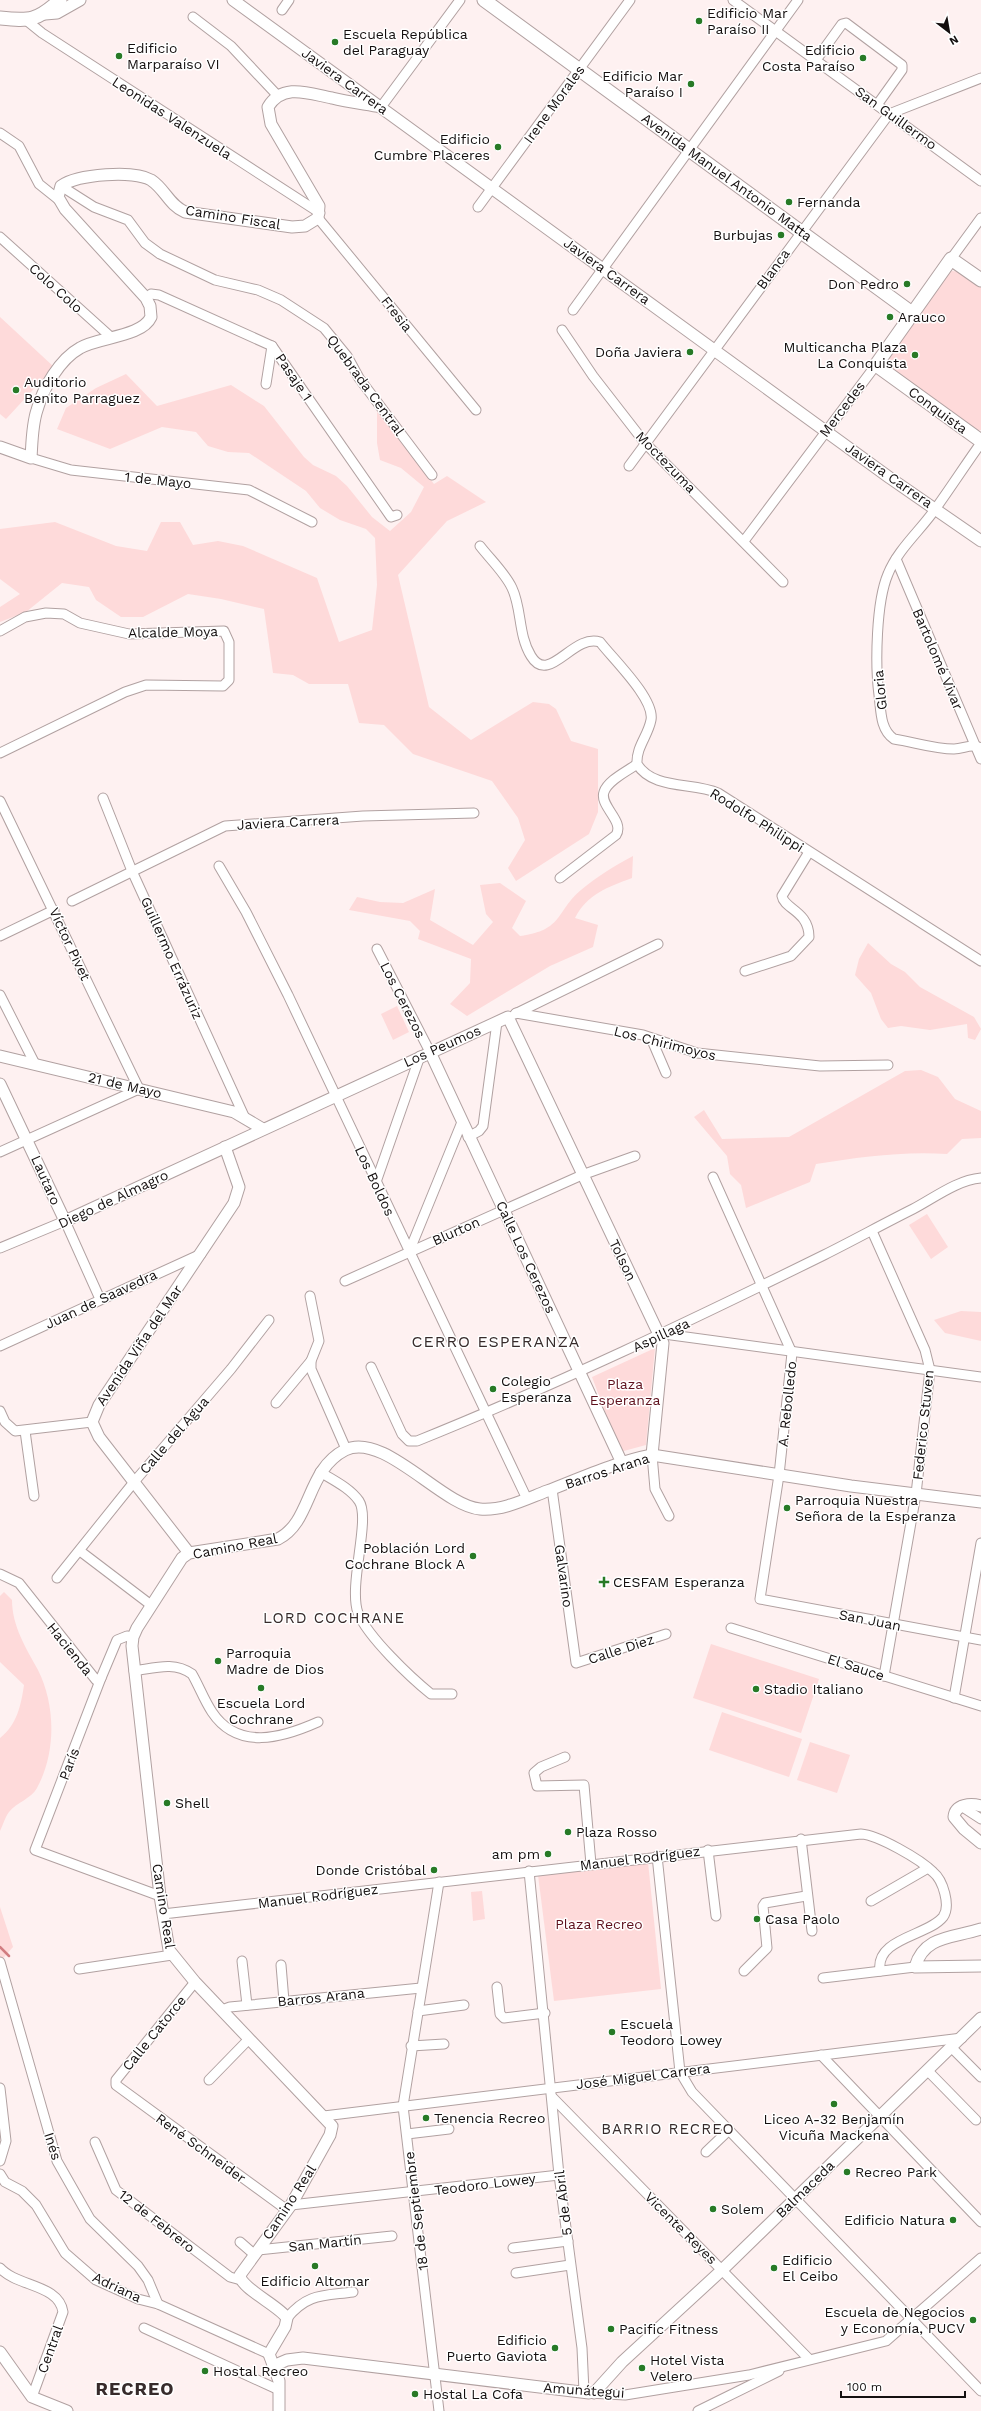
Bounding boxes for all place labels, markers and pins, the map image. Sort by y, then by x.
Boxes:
place label: Edificio Mar Paraíso II [707,5,788,37]
marker: Edificio Mar Paraíso II [694,16,704,26]
place label: Escuela República del Paraguay [343,26,468,58]
marker: Escuela República del Paraguay [330,37,340,47]
place label: Edificio Marparaíso VI [127,40,220,72]
place label: Edificio Costa Paraíso [762,42,855,74]
marker: Edificio Marparaíso VI [114,51,124,61]
marker: Edificio Costa Paraíso [858,53,868,63]
place label: Edificio Mar Paraíso I [602,68,683,100]
marker: Edificio Mar Paraíso I [686,79,696,89]
place label: Edificio Cumbre Placeres [374,131,490,163]
marker: Edificio Cumbre Placeres [493,142,503,152]
place label: Fernanda [797,194,861,210]
marker: Fernanda [784,197,794,207]
place label: Burbujas [713,227,773,243]
marker: Burbujas [776,230,786,240]
place label: Don Pedro [828,276,899,292]
marker: Don Pedro [902,279,912,289]
place label: Arauco [898,309,946,325]
marker: Arauco [885,312,895,322]
place label: Multicancha Plaza La Conquista [783,339,907,371]
place label: Doña Javiera [595,344,682,360]
marker: Doña Javiera [685,347,695,357]
marker: Multicancha Plaza La Conquista [910,350,920,360]
place label: Auditorio Benito Parraguez [24,374,140,406]
marker: Auditorio Benito Parraguez [11,385,21,395]
place label: Colegio Esperanza [501,1373,572,1405]
marker: Colegio Esperanza [488,1384,498,1394]
place label: Parroquia Nuestra Señora de la Esperanza [795,1492,956,1524]
marker: Parroquia Nuestra Señora de la Esperanza [782,1503,792,1513]
place label: Población Lord Cochrane Block A [345,1540,465,1572]
marker: Población Lord Cochrane Block A [468,1551,478,1561]
place label: CESFAM Esperanza [613,1574,745,1590]
marker: CESFAM Esperanza [598,1576,610,1588]
place label: Parroquia Madre de Dios [226,1645,324,1677]
marker: Parroquia Madre de Dios [213,1656,223,1666]
place label: Stadio Italiano [764,1681,863,1697]
marker: Escuela Lord Cochrane [256,1683,266,1693]
marker: Stadio Italiano [751,1684,761,1694]
place label: Escuela Lord Cochrane [217,1695,305,1727]
place label: Shell [175,1795,210,1811]
marker: Shell [162,1798,172,1808]
place label: Plaza Rosso [576,1824,657,1840]
marker: Plaza Rosso [563,1827,573,1837]
place label: am pm [492,1846,540,1862]
marker: am pm [543,1849,553,1859]
place label: Donde Cristóbal [316,1862,427,1878]
marker: Donde Cristóbal [429,1865,439,1875]
place label: Casa Paolo [765,1911,840,1927]
marker: Casa Paolo [752,1914,762,1924]
place label: Escuela Teodoro Lowey [620,2016,723,2048]
marker: Escuela Teodoro Lowey [607,2027,617,2037]
marker: Liceo A-32 Benjamín Vicuña Mackena [829,2099,839,2109]
place label: Tenencia Recreo [434,2110,545,2126]
place label: Liceo A-32 Benjamín Vicuña Mackena [764,2111,904,2143]
marker: Tenencia Recreo [421,2113,431,2123]
place label: Recreo Park [855,2164,937,2180]
marker: Recreo Park [842,2167,852,2177]
place label: Solem [721,2201,764,2217]
marker: Solem [708,2204,718,2214]
place label: Edificio Natura [844,2212,945,2228]
marker: Edificio Natura [948,2215,958,2225]
place label: Edificio El Ceibo [782,2252,838,2284]
marker: Edificio Altomar [310,2261,320,2271]
marker: Edificio El Ceibo [769,2263,779,2273]
place label: Edificio Altomar [260,2273,370,2289]
place label: Escuela de Negocios y Economía, PUCV [824,2304,965,2336]
marker: Escuela de Negocios y Economía, PUCV [968,2315,978,2325]
place label: Pacific Fitness [619,2321,719,2337]
marker: Pacific Fitness [606,2324,616,2334]
place label: Edificio Puerto Gaviota [447,2332,547,2364]
marker: Edificio Puerto Gaviota [550,2343,560,2353]
place label: Hotel Vista Velero [650,2352,725,2384]
place label: Hostal Recreo [213,2363,308,2379]
marker: Hotel Vista Velero [637,2363,647,2373]
marker: Hostal Recreo [200,2366,210,2376]
place label: Hostal La Cofa [423,2386,523,2402]
marker: Hostal La Cofa [410,2389,420,2399]

